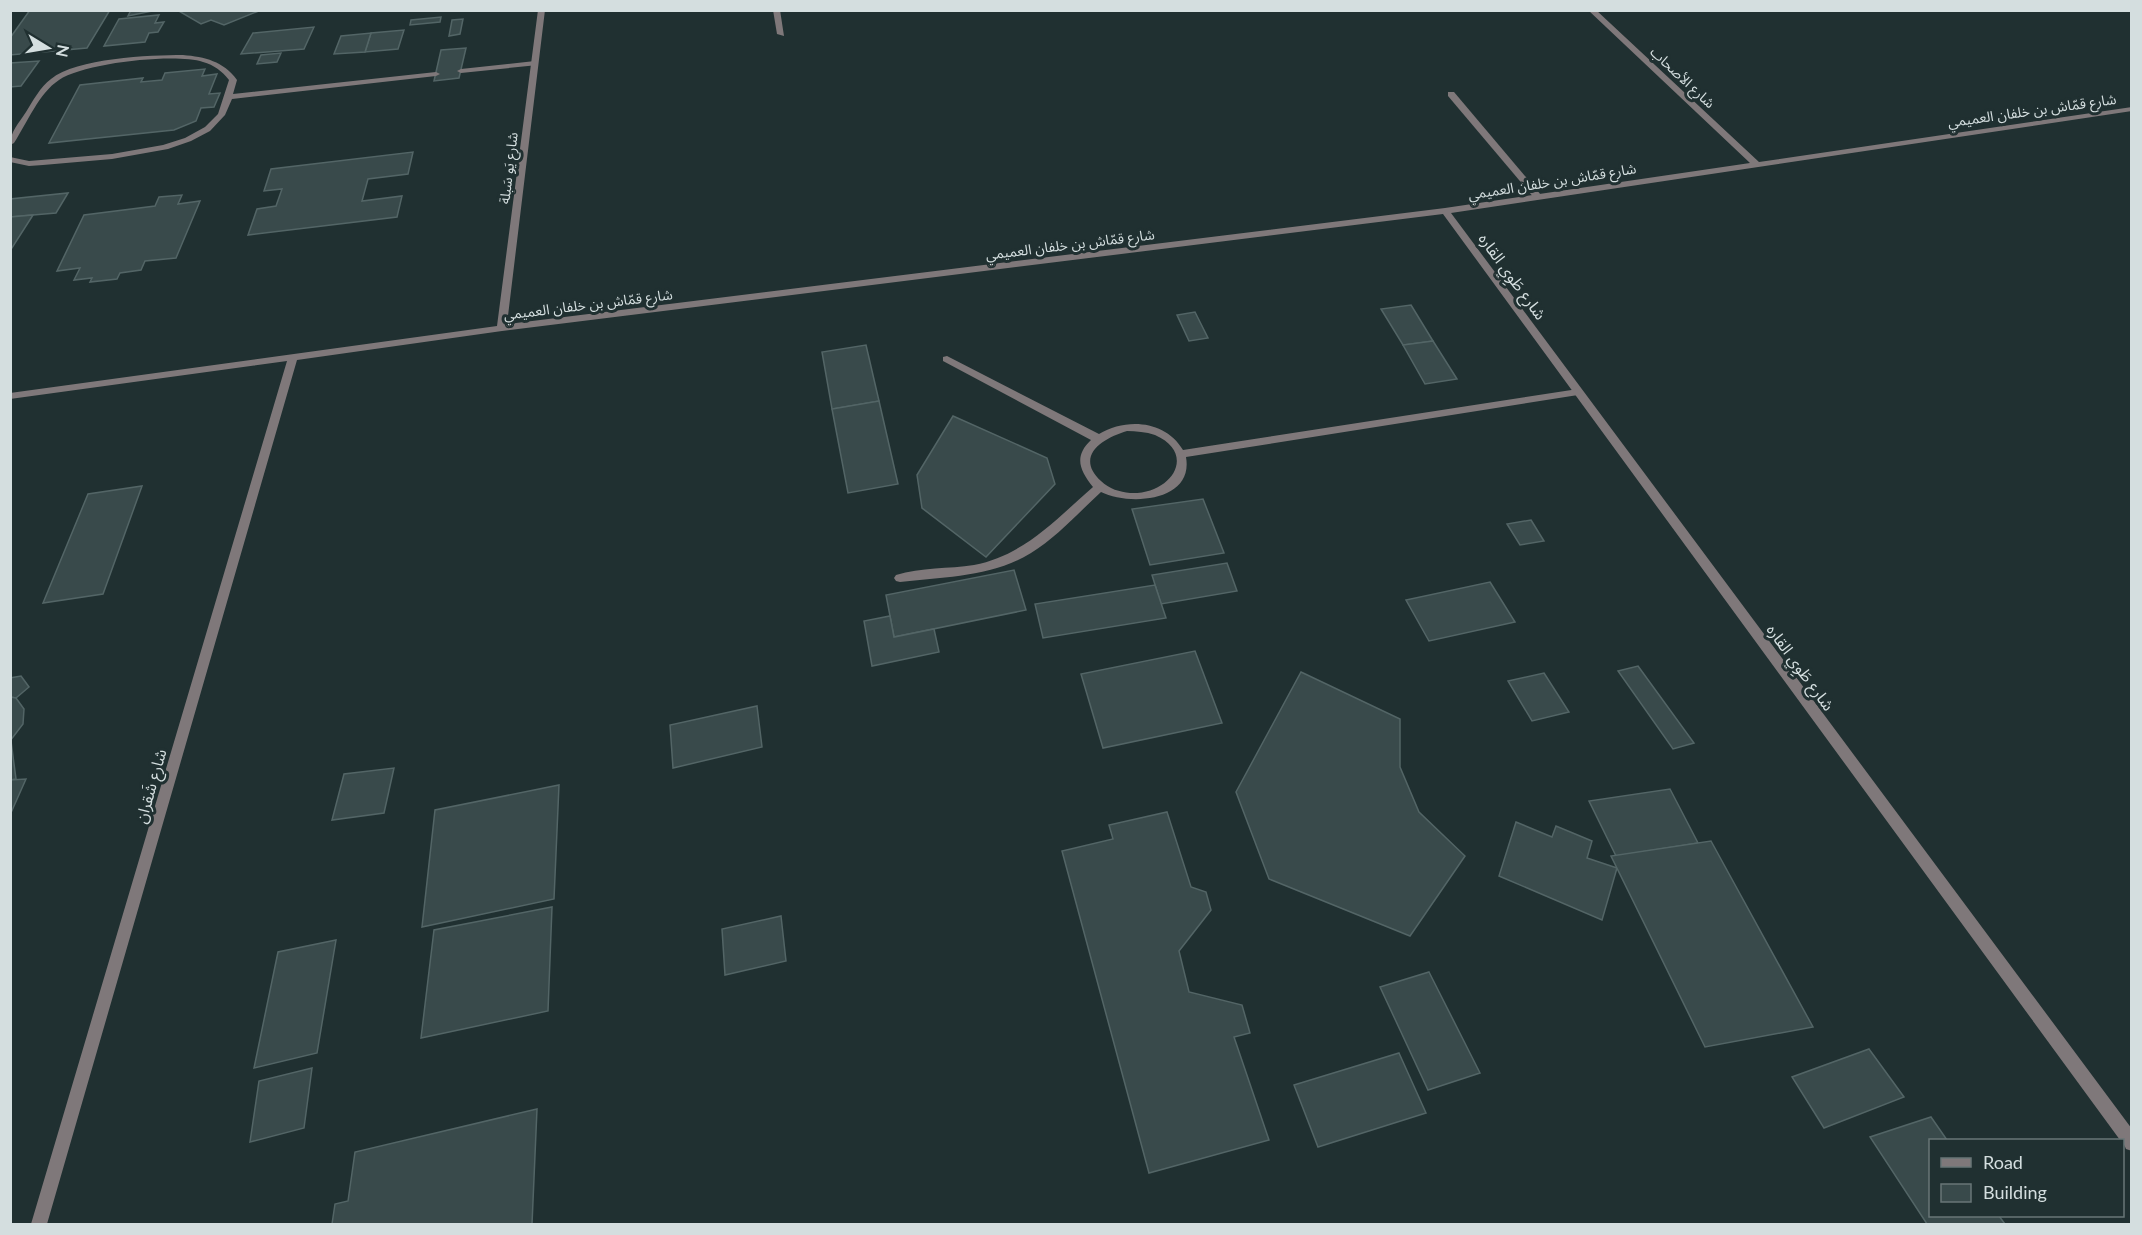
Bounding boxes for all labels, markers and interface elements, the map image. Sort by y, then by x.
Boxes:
north arrow [18,18,78,78]
text: N [53,43,74,59]
street label: شارع الأصحاب [1645,43,1719,113]
street label: شارع قمّاش بن خلفان العميمي [1947,90,2118,133]
street label: شارع يَو سَبلة [495,131,524,205]
street label: شارع قمّاش بن خلفان العميمي [1467,159,1638,206]
street label: شارع قمّاش بن خلفان العميمي [985,225,1156,266]
street label: شارع طَوِي القاره [1472,229,1551,325]
street label: شارع قمّاش بن خلفان العميمي [503,285,674,326]
street label: شارع طَوِي القاره [1760,620,1839,716]
street label: شارع شَقران [130,747,174,826]
legend [1929,1139,2124,1217]
text: Road [1983,1151,2023,1173]
text: Building [1983,1181,2047,1203]

